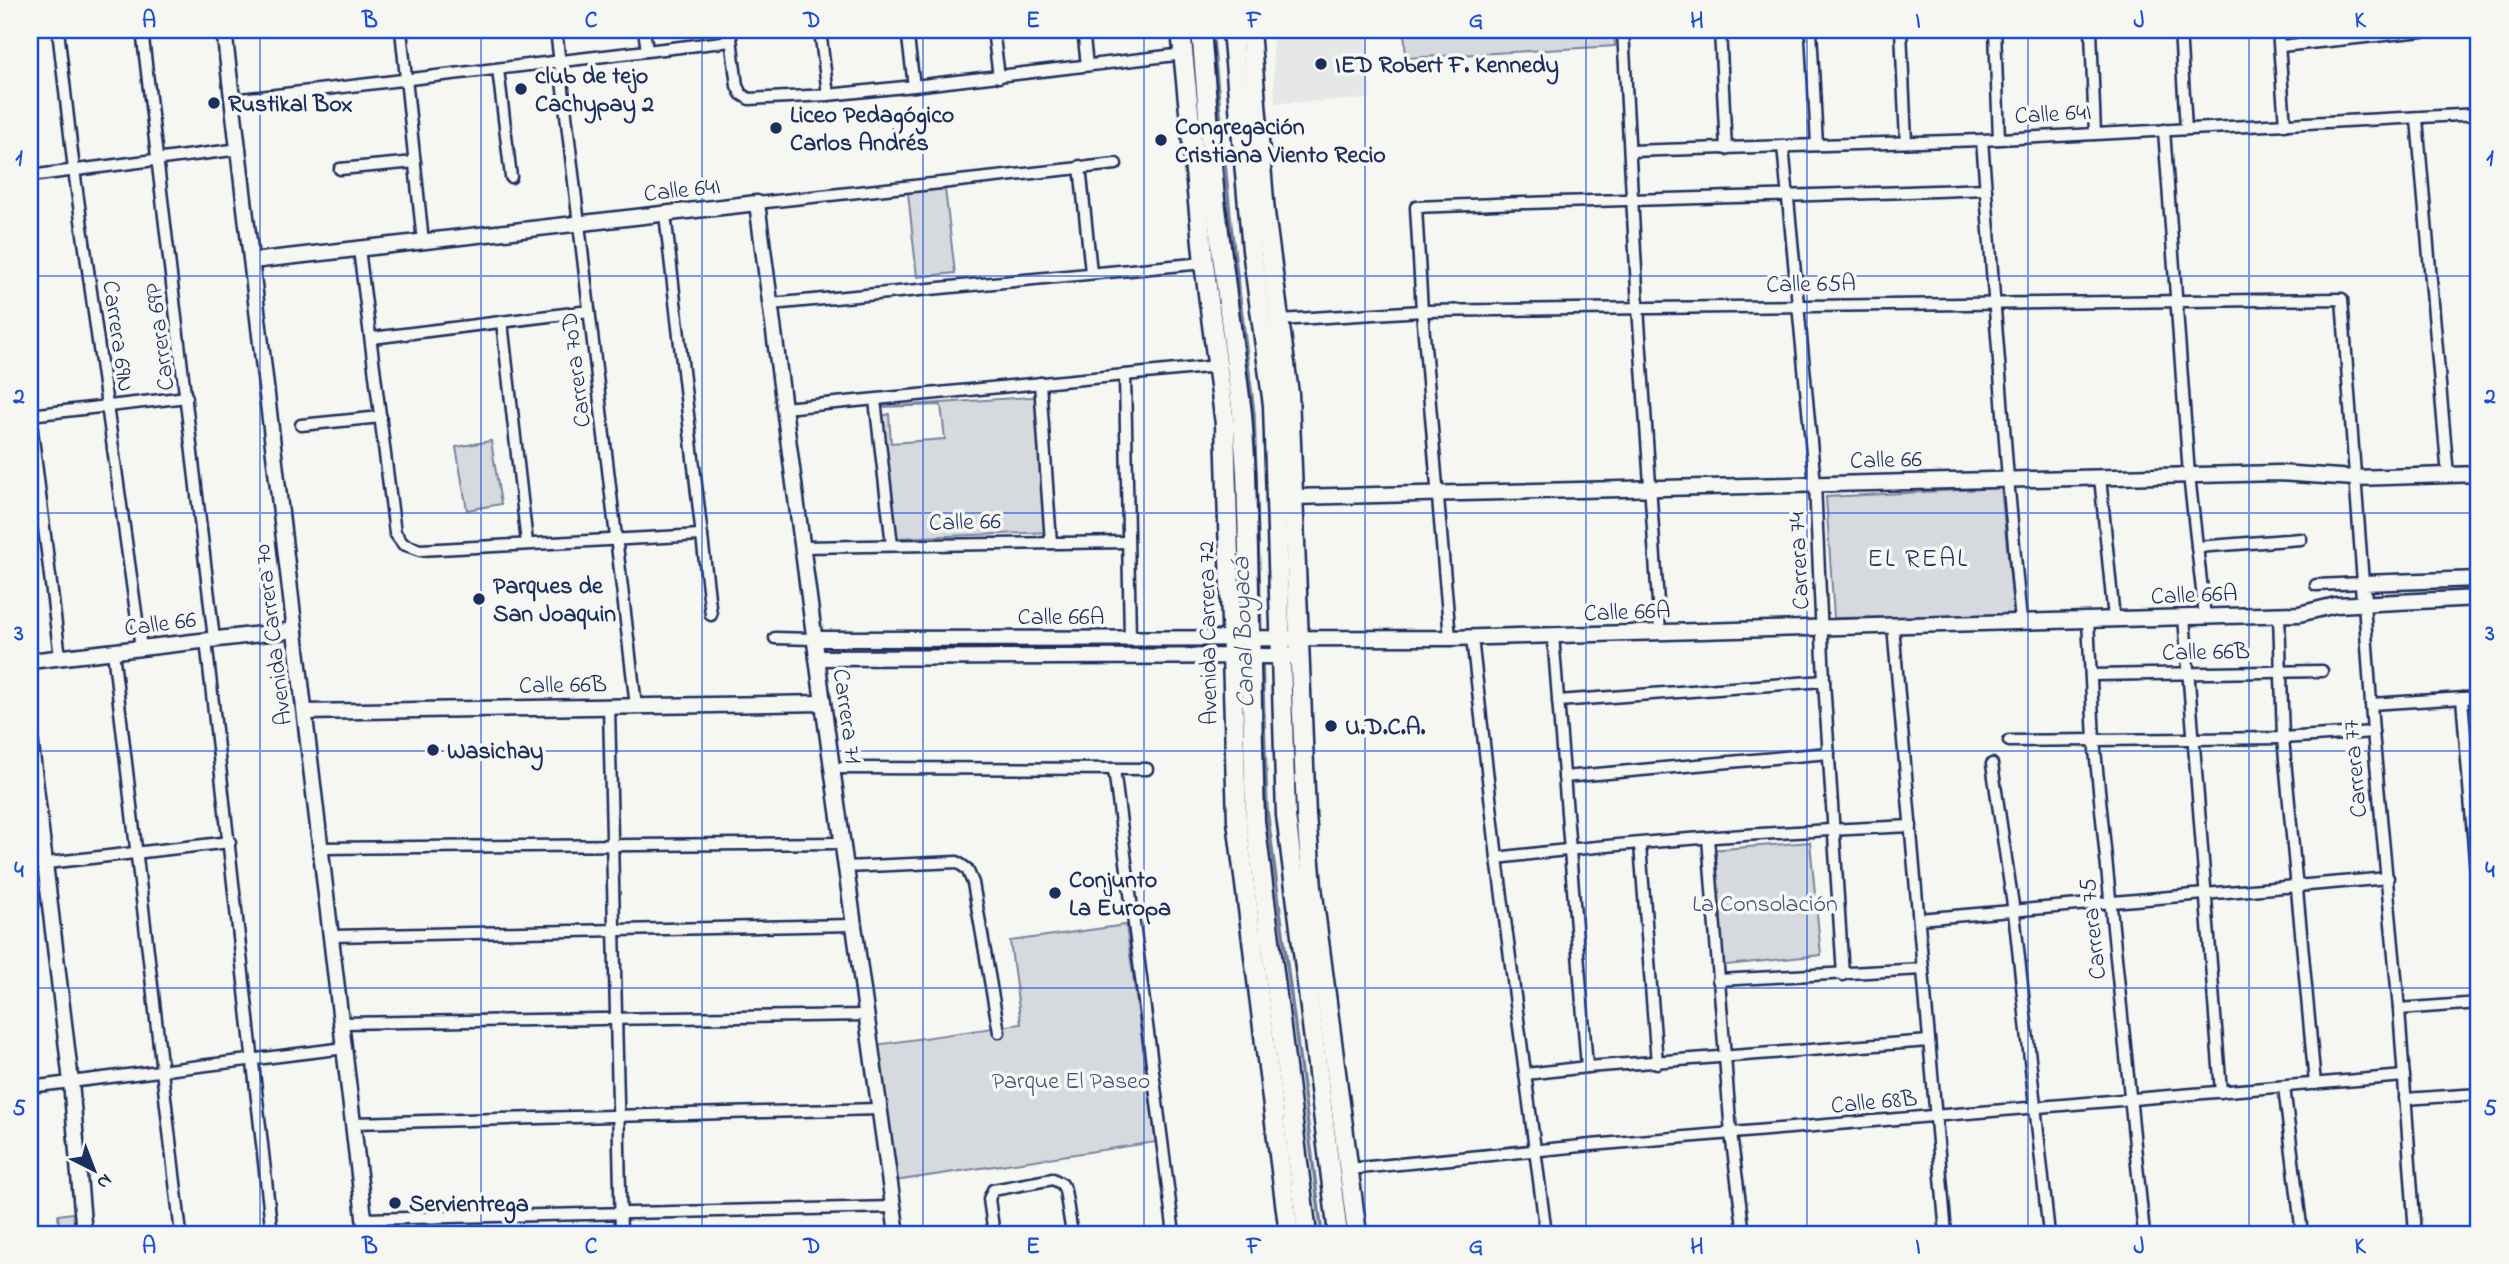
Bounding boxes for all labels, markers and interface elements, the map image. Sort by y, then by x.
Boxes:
text: A [142,5,156,38]
text: B [361,5,378,38]
text: C [585,5,598,38]
text: D [803,5,820,38]
text: E [1026,5,1040,38]
text: F [1246,5,1262,38]
text: G [1469,5,1483,38]
text: H [1690,5,1704,38]
text: I [1915,5,1921,38]
text: J [2133,5,2145,38]
text: K [2354,5,2366,38]
place label: IED Robert F. Kennedy [1335,49,1559,85]
marker: IED Robert F. Kennedy [1313,56,1329,72]
place label: club de tejo Cachypay 2 [535,60,654,124]
marker: club de tejo Cachypay 2 [513,81,529,97]
place label: Rustikal Box [228,88,353,123]
marker: Rustikal Box [206,95,222,111]
street label: Calle 64I [2014,96,2093,135]
place label: Liceo Pedagógico Carlos Andrés [790,99,954,162]
place label: Congregación Cristiana Viento Recio [1175,111,1386,174]
marker: Liceo Pedagógico Carlos Andrés [768,120,784,136]
marker: Congregación Cristiana Viento Recio [1153,132,1169,148]
text: 1 [15,143,23,176]
text: 1 [2486,143,2494,176]
street label: Calle 64I [642,170,722,213]
street label: Calle 65A [1766,267,1856,304]
street label: Carrera 69N [91,278,142,394]
street label: Carrera 69P [137,280,185,393]
street label: Carrera 70D [553,310,602,429]
text: 2 [12,381,25,414]
text: 2 [2483,381,2496,414]
street label: Calle 66 [1850,443,1923,480]
street label: Calle 66 [929,505,1002,542]
street label: Carrera 74 [1780,511,1821,611]
street label: Avenida Carrera 72 [1190,541,1229,725]
district label: EL REAL [1867,541,1969,579]
street label: Avenida Carrera 70 [246,542,303,727]
water label: Canal Boyacá [1223,555,1267,709]
place label: Parques de San Joaquin [493,570,616,633]
street label: Calle 66A [2150,577,2238,616]
marker: Parques de San Joaquin [471,591,487,607]
street label: Calle 66A [1583,594,1671,633]
street label: Calle 66A [1018,601,1104,636]
street label: Calle 66 [122,604,199,647]
text: 3 [13,618,24,651]
text: 3 [2484,618,2495,651]
street label: Calle 66B [2162,635,2250,672]
street label: Carrera 71 [822,667,870,767]
street label: Calle 66B [519,668,607,705]
place label: U.D.C.A. [1345,711,1425,746]
marker: U.D.C.A. [1323,718,1339,734]
street label: Carrera 77 [2335,718,2378,819]
place label: Wasichay [447,735,543,771]
marker: Wasichay [425,742,441,758]
text: 4 [14,855,24,888]
text: 4 [2485,855,2495,888]
place label: Conjunto La Europa [1069,864,1171,927]
street label: Carrera 75 [2072,876,2117,981]
marker: Conjunto La Europa [1047,885,1063,901]
park label: La Consolación [1692,888,1838,923]
park label: Parque El Paseo [992,1065,1150,1100]
street label: Calle 68B [1830,1082,1919,1125]
text: 5 [12,1093,26,1126]
text: 5 [2483,1093,2497,1126]
north arrow [60,1134,130,1204]
text: N [90,1166,118,1195]
place label: Servientrega [409,1188,529,1224]
marker: Servientrega [387,1195,403,1211]
text: A [142,1231,156,1264]
text: B [361,1231,378,1264]
text: C [585,1231,598,1264]
text: D [803,1231,820,1264]
text: E [1026,1231,1040,1264]
text: F [1246,1231,1262,1264]
text: G [1469,1231,1483,1264]
text: H [1690,1231,1704,1264]
text: I [1915,1231,1921,1264]
text: J [2133,1231,2145,1264]
text: K [2354,1231,2366,1264]

